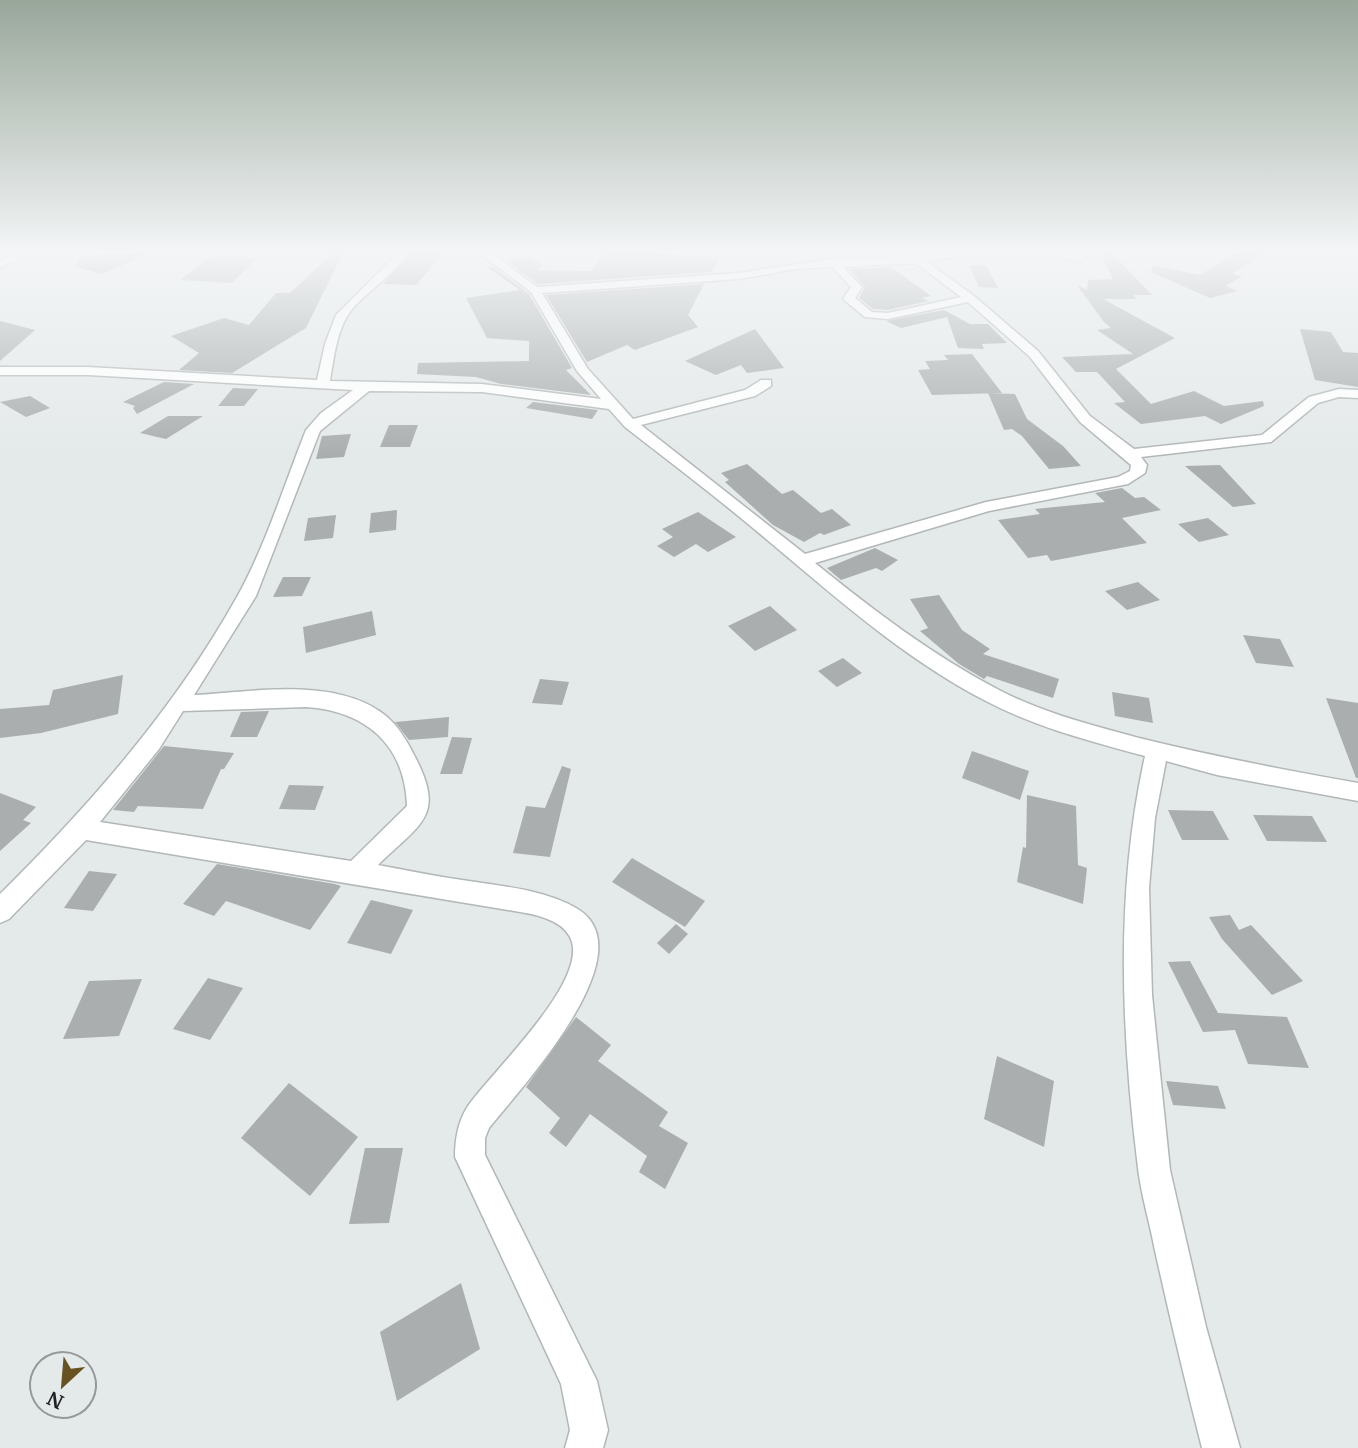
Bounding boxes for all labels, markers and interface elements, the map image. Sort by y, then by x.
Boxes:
north arrow [28,1350,98,1420]
text: N [44,1386,68,1414]

